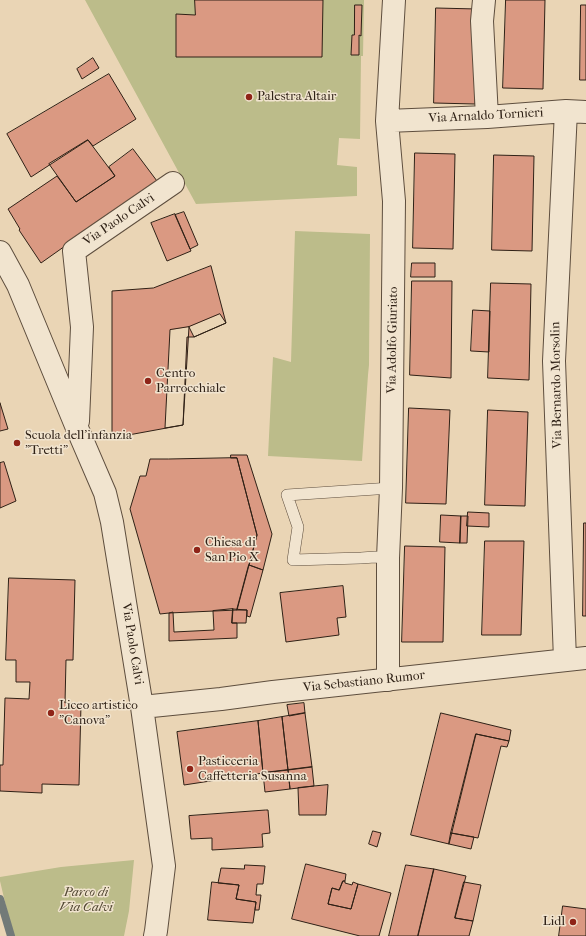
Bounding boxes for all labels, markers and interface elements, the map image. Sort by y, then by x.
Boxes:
place label: Palestra Altair [257,89,336,105]
marker: Palestra Altair [244,92,254,102]
street label: Via Arnaldo Tornieri [428,105,544,127]
street label: Via Paolo Calvi [80,190,158,250]
street label: Via Adolfo Giuriato [384,286,402,394]
street label: Via Bernardo Morsolin [548,321,566,449]
place label: Centro Parrocchiale [156,366,226,397]
marker: Centro Parrocchiale [143,376,153,386]
place label: Scuola dell'infanzia "Tretti" [25,428,132,459]
marker: Scuola dell'infanzia "Tretti" [12,438,22,448]
place label: Chiesa di San Pio X [205,535,259,566]
marker: Chiesa di San Pio X [192,545,202,555]
street label: Via Paolo Calvi [118,602,146,686]
street label: Via Sebastiano Rumor [302,668,426,696]
place label: Liceo artistico "Canova" [59,698,138,729]
marker: Liceo artistico "Canova" [46,708,56,718]
place label: Pasticceria Caffetteria Susanna [198,754,307,785]
marker: Pasticceria Caffetteria Susanna [185,764,195,774]
park label: Parco di Via Calvi [59,885,113,916]
place label: Lidl [543,914,565,930]
marker: Lidl [568,917,578,927]

